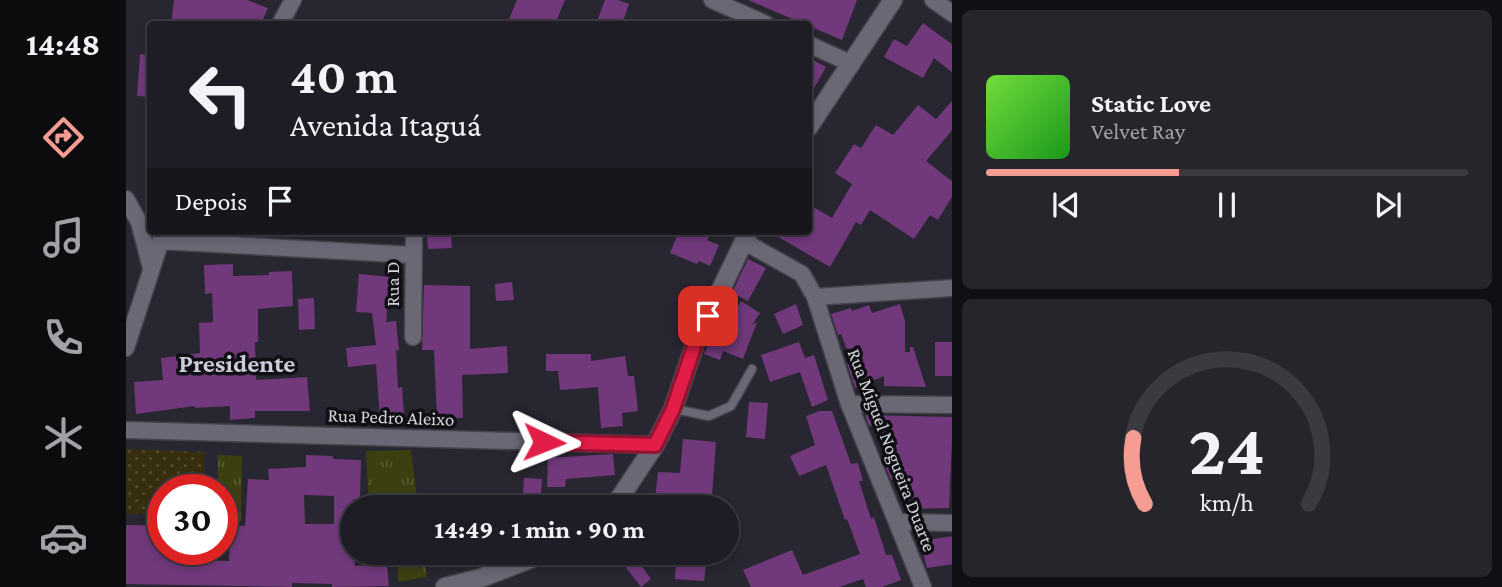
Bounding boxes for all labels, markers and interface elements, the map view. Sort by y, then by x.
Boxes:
text: 14:48 [26,26,100,62]
icon: left [175,49,266,140]
text: 40 m [290,49,397,104]
text: Static Love [1091,89,1211,118]
text: Avenida Itaguá [290,107,481,143]
icon: directions [39,113,88,162]
text: Velvet Ray [1091,118,1185,144]
icon: arrive [261,182,299,220]
icon: previous [1047,186,1085,224]
icon: pause [1208,186,1246,224]
icon: next [1369,186,1407,224]
text: Depois [175,187,247,216]
icon: music [39,213,88,262]
street label: Rua D [382,261,403,307]
pin [678,286,738,346]
icon: arrive [689,297,727,335]
icon: phone [39,313,88,362]
street label: Rua Miguel Nogueira Duarte [844,346,940,554]
district label: Presidente [179,349,295,378]
street label: Rua Pedro Aleixo [327,404,455,430]
position arrow [507,405,581,479]
text: 24 [1189,409,1265,490]
icon: climate [39,413,88,462]
speed limit sign: 30 [147,474,238,565]
text: km/h [1200,489,1254,516]
icon: car [39,513,88,562]
text: 14:49 · 1 min · 90 m [434,515,645,544]

